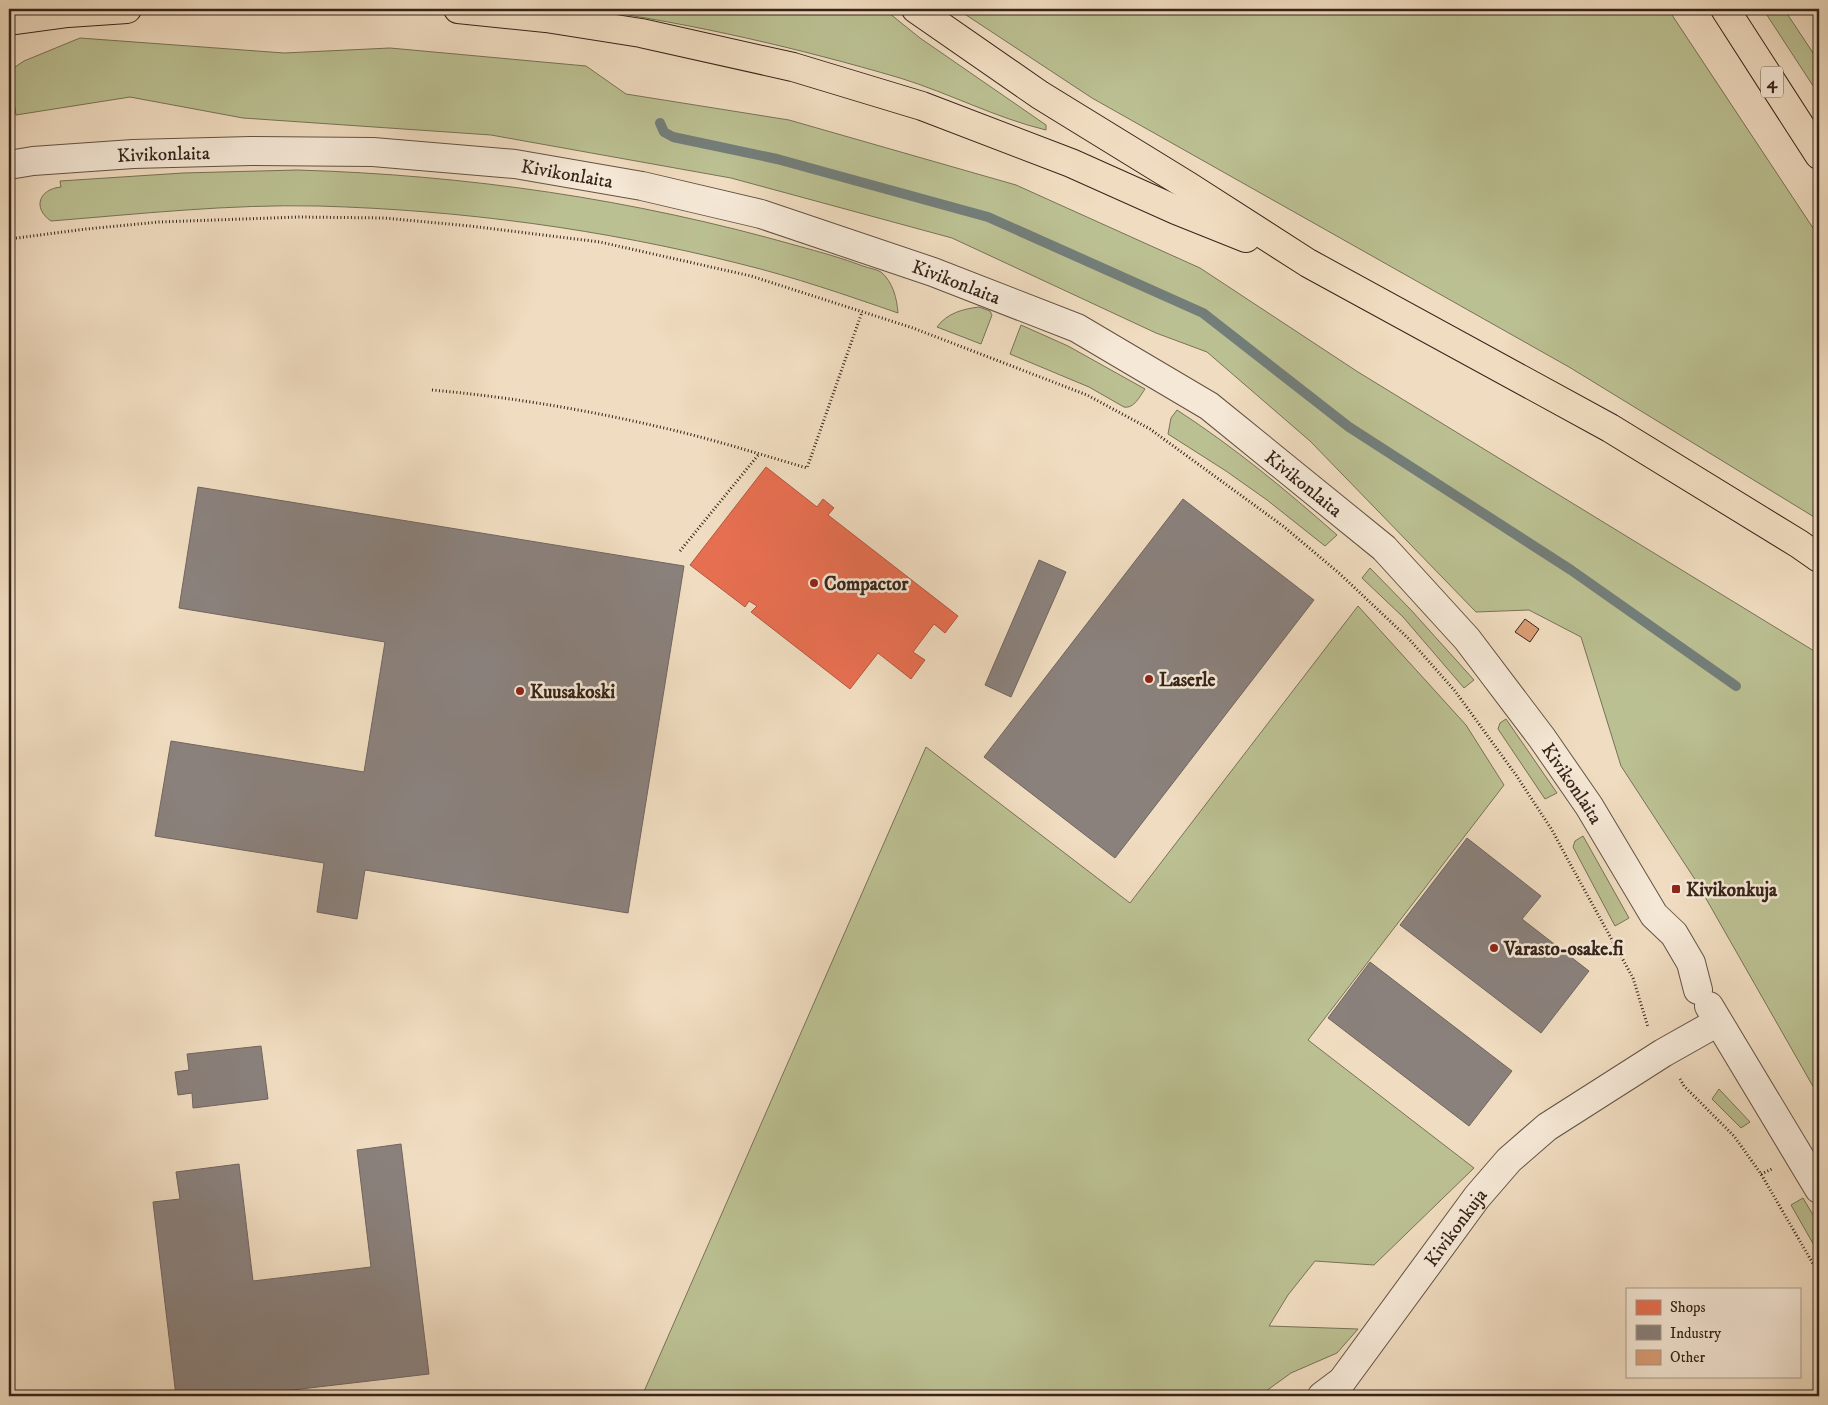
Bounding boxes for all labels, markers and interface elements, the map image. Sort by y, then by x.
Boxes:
road number: 4 [1761,66,1783,98]
street label: Kivikonlaita [116,142,210,168]
street label: Kivikonlaita [519,155,615,194]
street label: Kivikonlaita [909,256,1003,310]
street label: Kivikonlaita [1260,446,1346,522]
place label: Compactor [824,573,909,596]
marker: Compactor [808,577,820,589]
place label: Laserle [1159,669,1216,692]
marker: Laserle [1143,673,1155,685]
place label: Kuusakoski [530,681,615,704]
marker: Kuusakoski [514,685,526,697]
street label: Kivikonlaita [1536,739,1607,828]
place label: Kivikonkuja [1686,879,1778,903]
marker: Kivikonkuja [1670,883,1682,895]
place label: Varasto-osake.fi [1503,938,1624,961]
marker: Varasto-osake.fi [1488,942,1500,954]
street label: Kivikonkuja [1420,1184,1492,1271]
legend [1626,1288,1800,1378]
text: Shops [1670,1298,1706,1317]
text: Industry [1670,1324,1722,1343]
text: Other [1670,1348,1705,1367]

